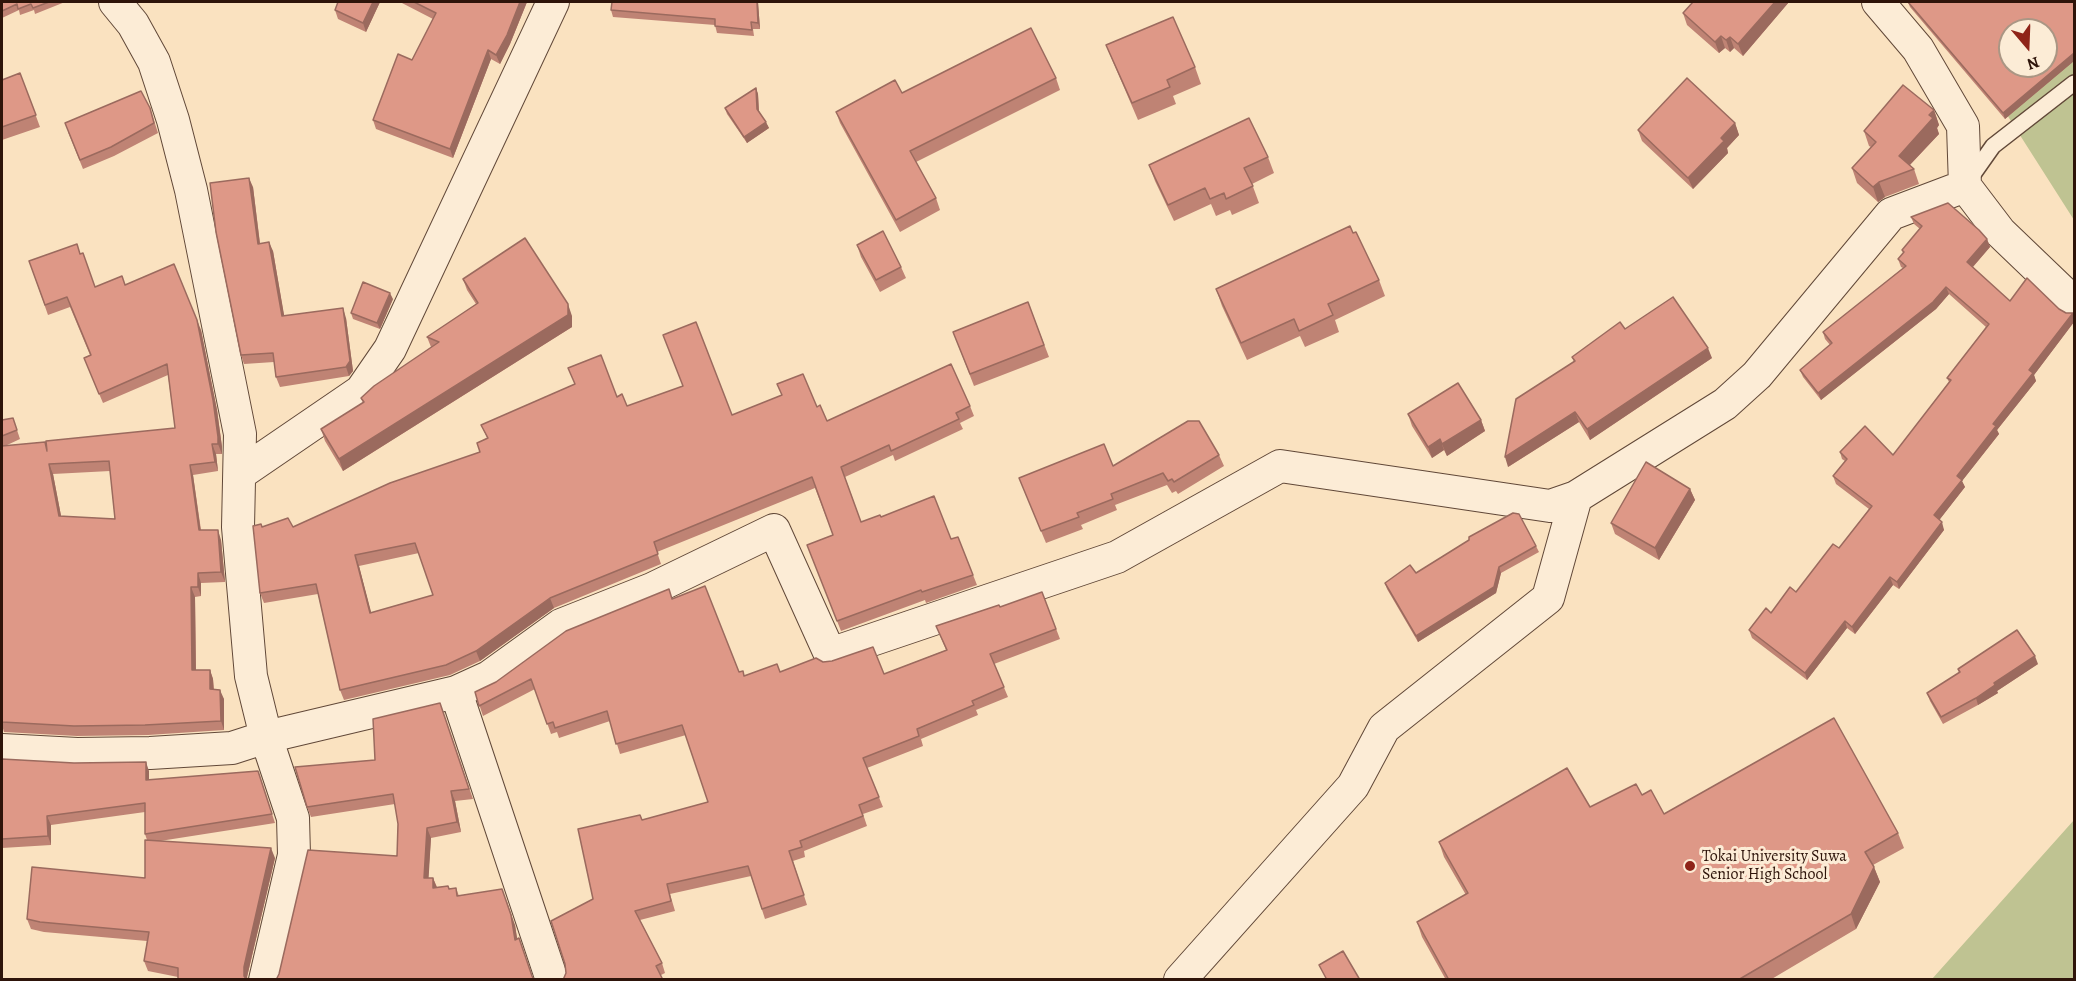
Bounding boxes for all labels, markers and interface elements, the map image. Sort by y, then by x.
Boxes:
north arrow [1998,18,2058,78]
text: N [2024,51,2042,75]
place label: Tokai University Suwa Senior High School [1702,847,1847,885]
marker: Tokai University Suwa Senior High School [1683,859,1697,873]

